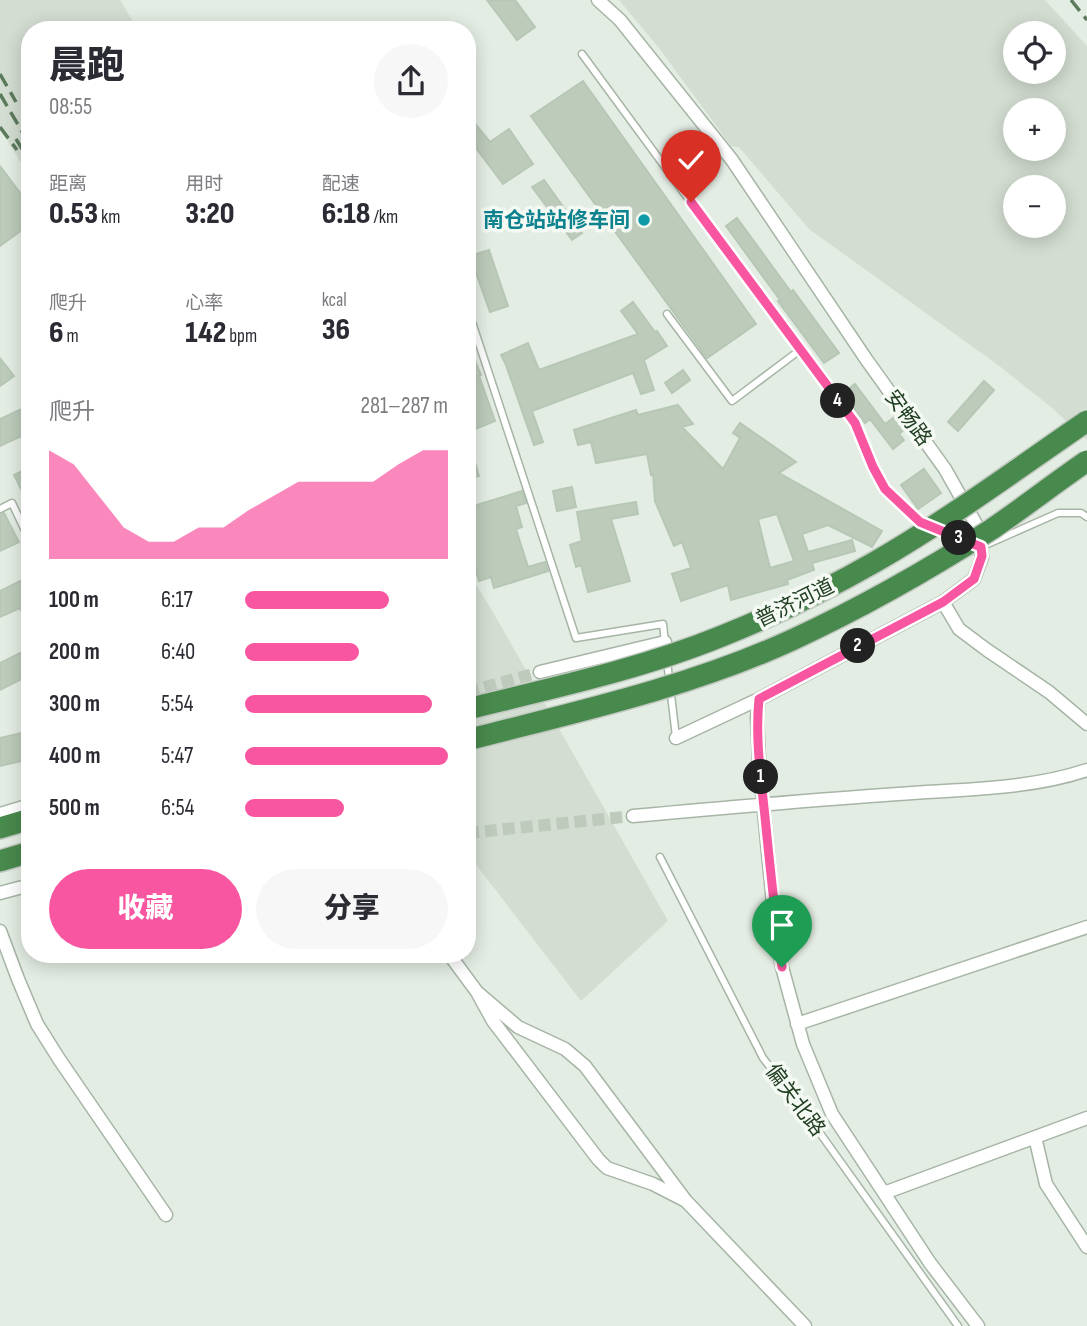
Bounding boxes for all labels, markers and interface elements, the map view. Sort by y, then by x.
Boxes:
map controls [1003,21,1066,238]
button: locate [1003,21,1066,84]
text: 晨跑 [49,44,125,89]
button: share [374,44,448,118]
text: 08:55 [49,93,92,121]
button: + [1003,98,1066,161]
pin [661,130,721,202]
icon: check [672,141,710,179]
text: 距离 [49,173,87,196]
text: 用时 [185,173,223,196]
text: 配速 [322,173,360,196]
button: − [1003,175,1066,238]
text: 0.53 [49,196,98,232]
text: 3:20 [185,196,235,232]
text: 6:18 [322,196,370,232]
text: km [98,206,121,229]
text: /km [370,206,398,229]
place label: 南仓站站修车间 [483,208,630,233]
marker: 南仓站站修车间 [636,212,652,228]
text: kcal [322,289,347,312]
text: 爬升 [49,292,87,315]
text: 心率 [185,292,223,315]
text: 36 [322,312,350,348]
text: 6 [49,315,64,351]
text: 142 [185,315,226,351]
text: m [64,325,79,348]
text: bpm [226,325,257,348]
pin: 4 [820,384,856,418]
street label: 安畅路 [879,385,937,451]
text: 4 [833,389,842,412]
text: 281–287 m [361,392,448,420]
text: 爬升 [49,398,95,426]
pin: 3 [942,520,976,556]
text: 3 [954,526,963,549]
street label: 普济河道 [752,573,838,633]
text: 100 m [49,586,99,614]
text: 6:17 [161,586,193,614]
pin: 2 [840,628,876,664]
text: 2 [853,634,862,657]
text: 200 m [49,638,100,666]
text: 6:40 [161,638,195,666]
text: 300 m [49,690,100,718]
text: 5:54 [161,690,193,718]
text: 400 m [49,742,100,770]
text: 5:47 [161,742,193,770]
pin: 1 [744,760,778,794]
text: 1 [757,765,764,788]
text: 500 m [49,794,100,822]
text: 6:54 [161,794,194,822]
button: 收藏 [49,869,242,949]
button: 分享 [256,869,448,949]
pin [752,895,812,967]
icon: arrive [763,906,801,944]
street label: 偏关北路 [760,1059,830,1141]

